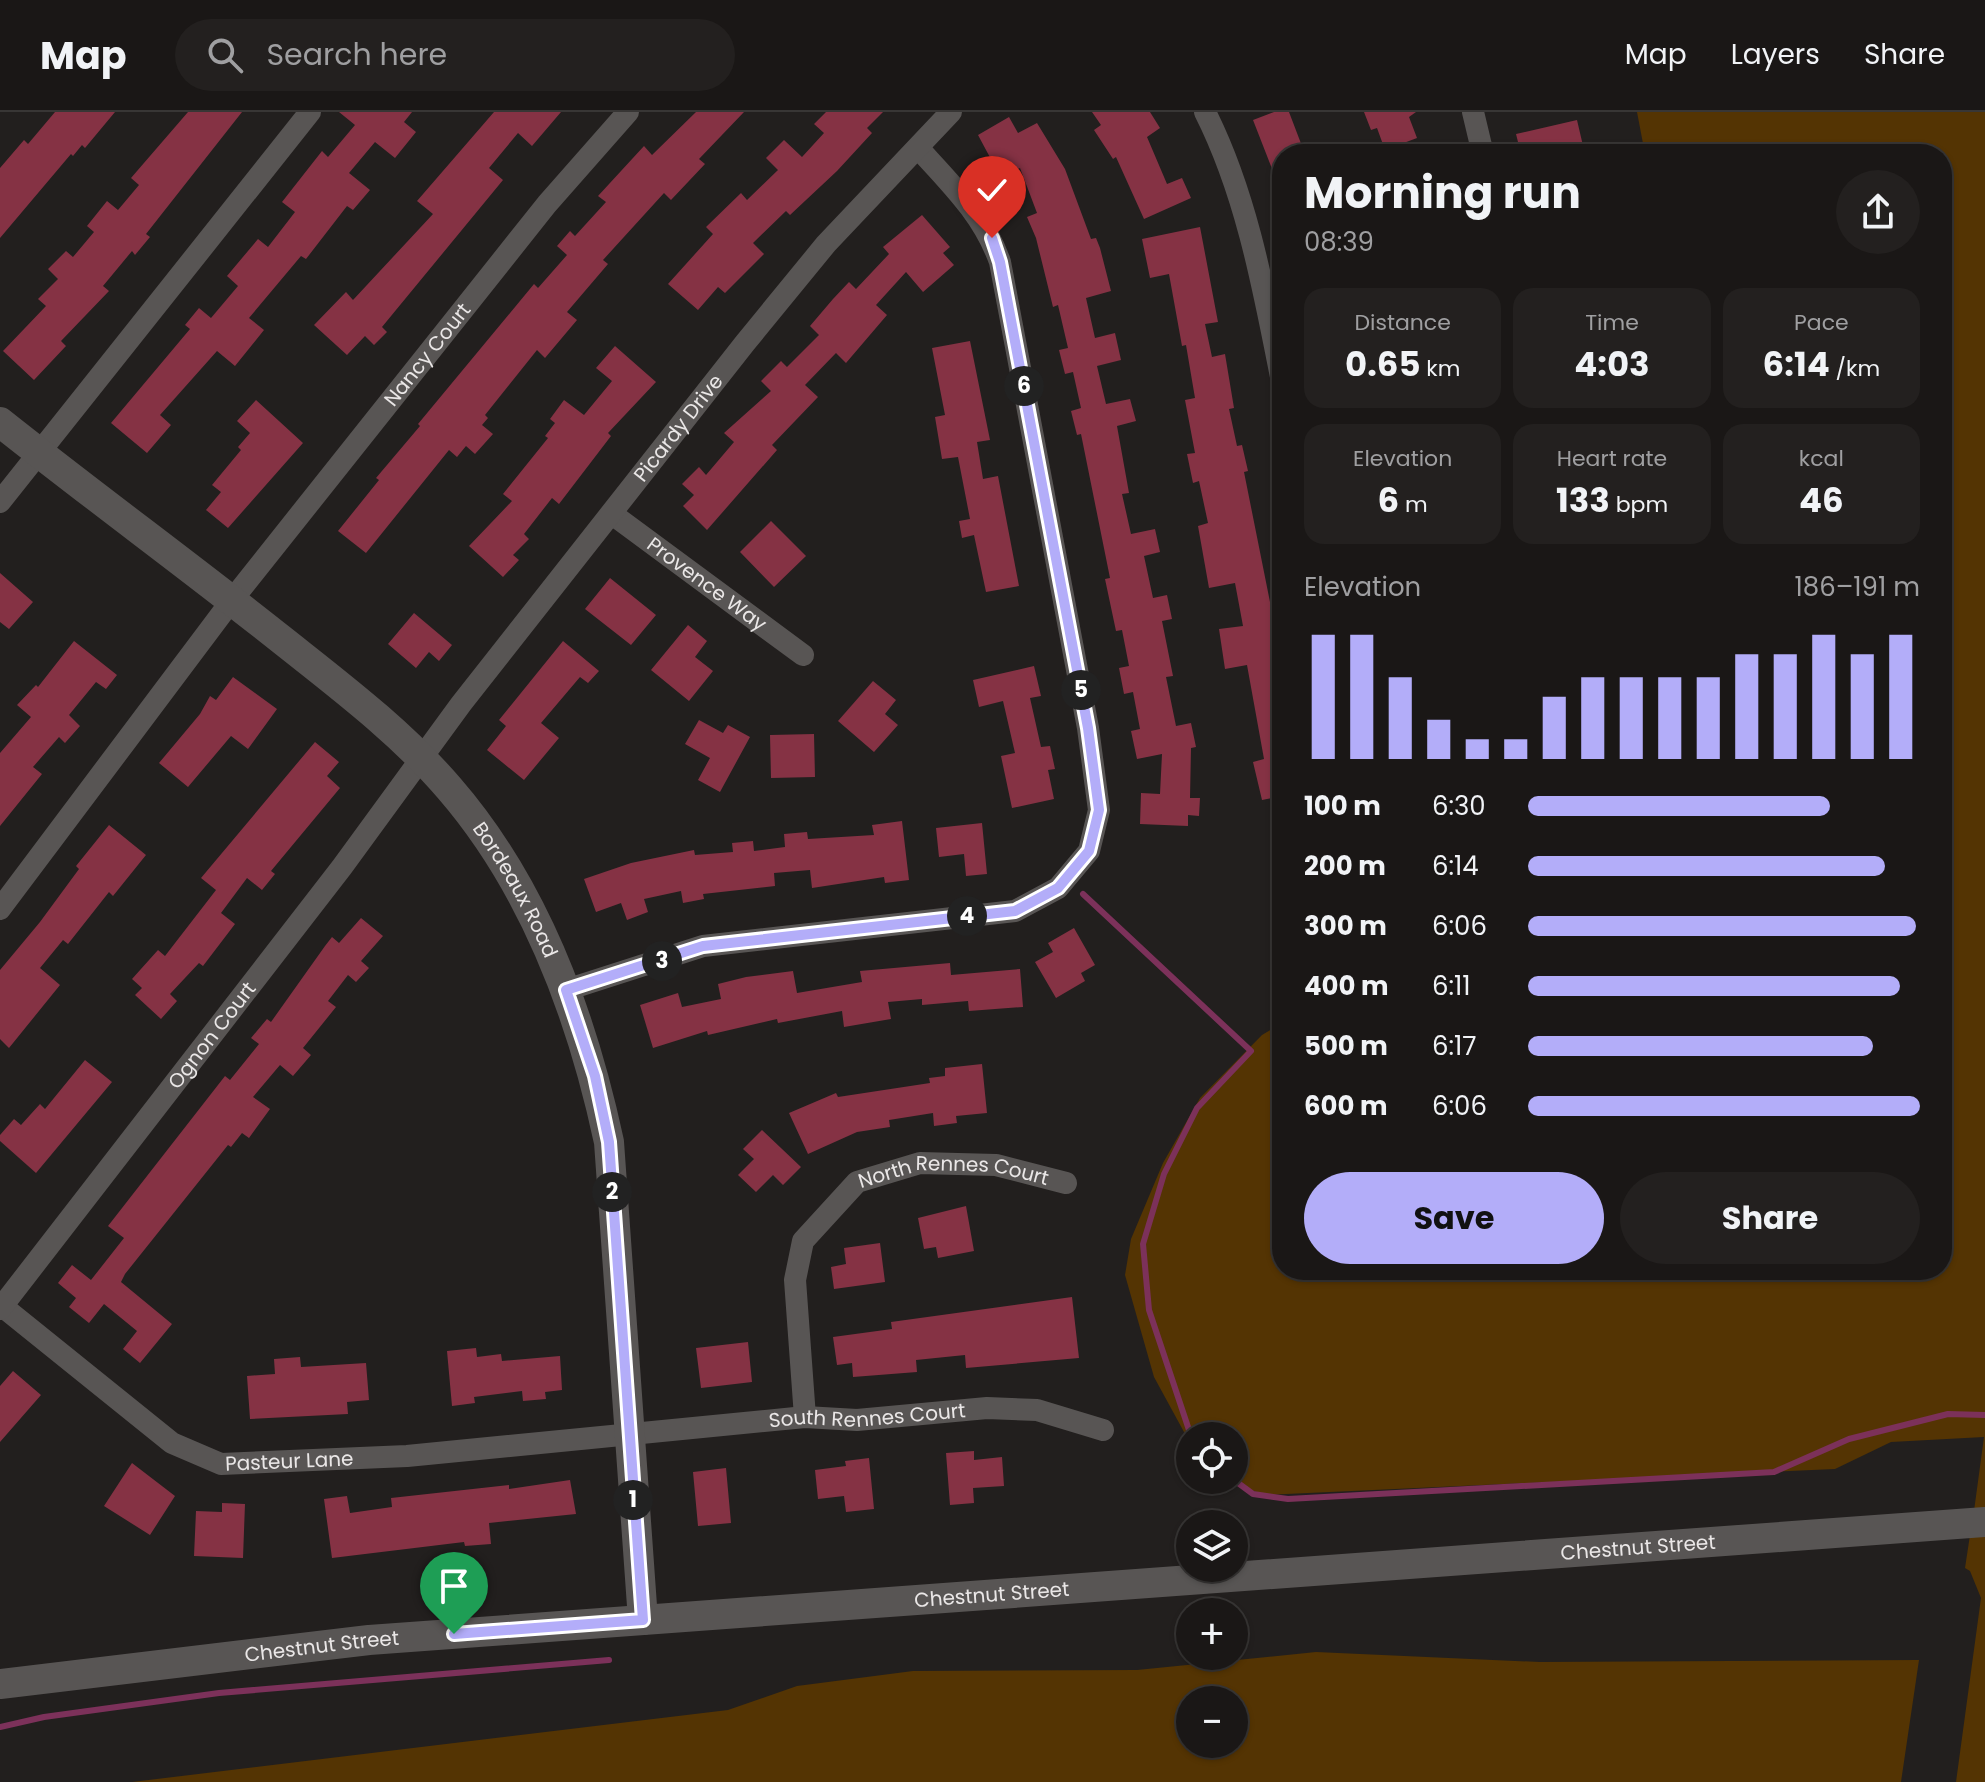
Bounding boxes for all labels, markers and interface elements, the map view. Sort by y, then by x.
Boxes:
search box [175,19,735,91]
text: Map [40,29,127,82]
icon: search [203,33,247,77]
text: Search here [267,33,447,76]
text: Map [1625,35,1687,74]
text: Layers [1731,35,1820,74]
text: Share [1864,35,1945,74]
pin [958,156,1026,238]
text: Morning run [1304,162,1581,223]
icon: check [970,168,1014,212]
button: share [1836,170,1920,254]
text: 08:39 [1304,224,1374,260]
street label: Nancy Court [377,297,477,412]
text: Distance [1354,307,1451,338]
text: Time [1585,307,1639,338]
text: Pace [1794,307,1849,338]
text: 0.65 [1345,340,1420,388]
text: 4:03 [1574,340,1650,388]
text: 6:14 [1763,340,1830,388]
text: km [1420,353,1460,384]
text: /km [1830,353,1880,384]
pin: 6 [1004,366,1044,406]
street label: Picardy Drive [627,368,729,488]
text: 6 [1017,370,1031,401]
text: Elevation [1353,443,1452,474]
text: Heart rate [1557,443,1667,474]
text: kcal [1799,443,1844,474]
text: 6 [1378,476,1399,524]
text: 133 [1556,476,1610,524]
text: 46 [1799,476,1844,524]
text: m [1399,489,1428,520]
text: bpm [1610,489,1668,520]
street label: Provence Way [641,530,773,638]
text: Elevation [1304,569,1421,605]
text: 186–191 m [1794,569,1920,605]
pin: 5 [1061,670,1101,710]
text: 5 [1074,674,1088,705]
text: 100 m [1304,788,1381,824]
text: 6:30 [1432,788,1486,824]
street label: Bordeaux Road [466,816,565,962]
text: 200 m [1304,848,1386,884]
text: 6:14 [1432,848,1479,884]
pin: 4 [947,896,987,936]
text: 4 [960,900,974,931]
text: 300 m [1304,908,1387,944]
text: 6:06 [1432,908,1487,944]
pin: 3 [642,941,682,981]
text: 3 [655,945,669,976]
text: 400 m [1304,968,1389,1004]
text: 6:11 [1432,968,1471,1004]
street label: Ognon Court [161,976,262,1095]
text: 500 m [1304,1028,1388,1064]
text: 6:17 [1432,1028,1477,1064]
text: 600 m [1304,1088,1388,1124]
text: 6:06 [1432,1088,1487,1124]
street label: North Rennes Court [855,1149,1052,1195]
pin: 2 [592,1172,632,1212]
button: Save [1304,1172,1604,1264]
button: Share [1620,1172,1920,1264]
text: 2 [606,1176,618,1207]
street label: South Rennes Court [768,1396,967,1434]
map controls [1176,1422,1248,1758]
button: locate [1176,1422,1248,1494]
street label: Pasteur Lane [225,1444,354,1478]
pin: 1 [613,1480,653,1520]
text: 1 [629,1484,637,1515]
button: layers [1176,1510,1248,1582]
street label: Chestnut Street [1560,1528,1716,1567]
pin [420,1552,488,1634]
icon: arrive [432,1564,476,1608]
street label: Chestnut Street [913,1575,1070,1614]
button: + [1176,1598,1248,1670]
street label: Chestnut Street [243,1624,400,1669]
button: − [1176,1686,1248,1758]

